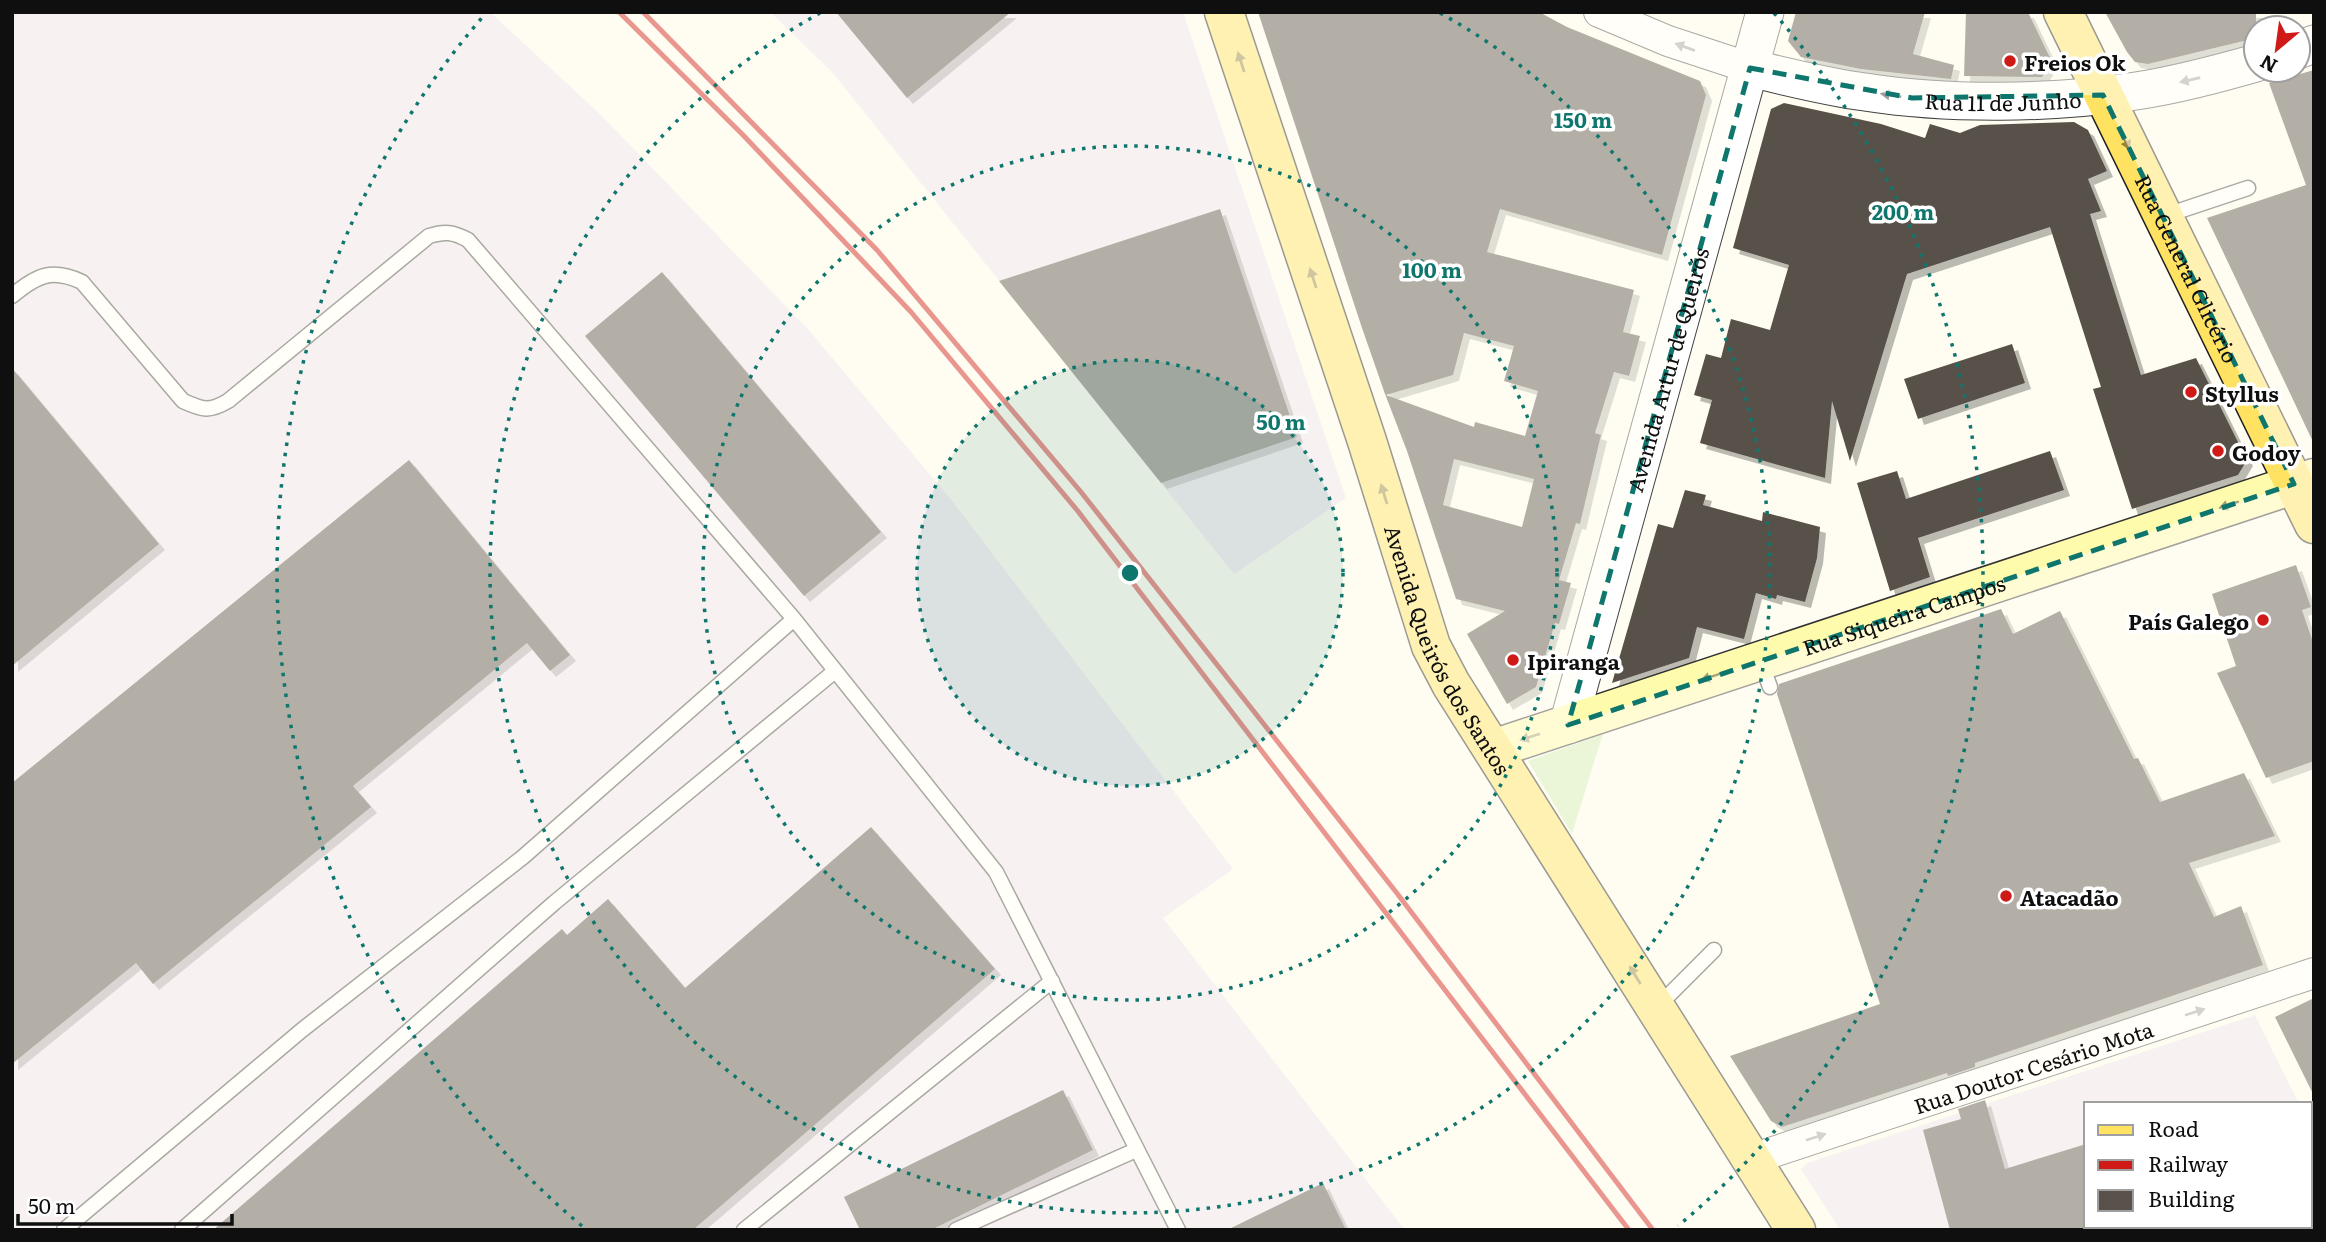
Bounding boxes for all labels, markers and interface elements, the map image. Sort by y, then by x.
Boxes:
north arrow [2242,14,2312,84]
one-way arrow [1674,41,1695,52]
place label: Freios Ok [2024,46,2127,77]
text: N [2254,49,2282,81]
one-way arrow [1235,52,1246,73]
marker: Freios Ok [2002,53,2018,69]
one-way arrow [2179,75,2201,86]
street label: Rua 11 de Junho [1924,82,2083,117]
one-way arrow [1879,90,1901,101]
text: 150 m [1554,103,1612,134]
one-way arrow [2119,130,2131,150]
street label: Rua General Glicério [2129,168,2248,368]
text: 200 m [1872,195,1934,226]
street label: Avenida Artur de Queirós [1618,244,1715,495]
text: 100 m [1402,253,1462,284]
one-way arrow [1307,268,1318,289]
place label: Styllus [2205,377,2279,408]
marker: Styllus [2183,384,2199,400]
text: 50 m [1256,405,1306,436]
place label: Godoy [2232,436,2301,467]
marker: Godoy [2210,443,2226,459]
one-way arrow [1378,484,1388,505]
one-way arrow [2219,501,2240,511]
street label: Avenida Queirós dos Santos [1379,521,1519,780]
centre of rings [1118,561,1142,585]
street label: Rua Siqueira Campos [1798,566,2009,662]
place label: País Galego [2128,605,2249,636]
marker: País Galego [2255,612,2271,628]
place label: Ipiranga [1527,645,1621,676]
marker: Ipiranga [1505,652,1521,668]
one-way arrow [1701,672,1722,683]
one-way arrow [1520,732,1541,743]
place label: Atacadão [2020,881,2119,912]
marker: Atacadão [1998,888,2014,904]
one-way arrow [1629,965,1642,984]
one-way arrow [2185,1006,2206,1017]
street label: Rua Doutor Cesário Mota [1909,1012,2157,1120]
legend [2084,1102,2312,1228]
text: Road [2148,1112,2199,1143]
one-way arrow [1806,1132,1827,1142]
text: Railway [2148,1147,2229,1178]
scale bar [18,1182,231,1226]
text: Building [2148,1182,2235,1213]
text: 50 m [28,1189,75,1220]

